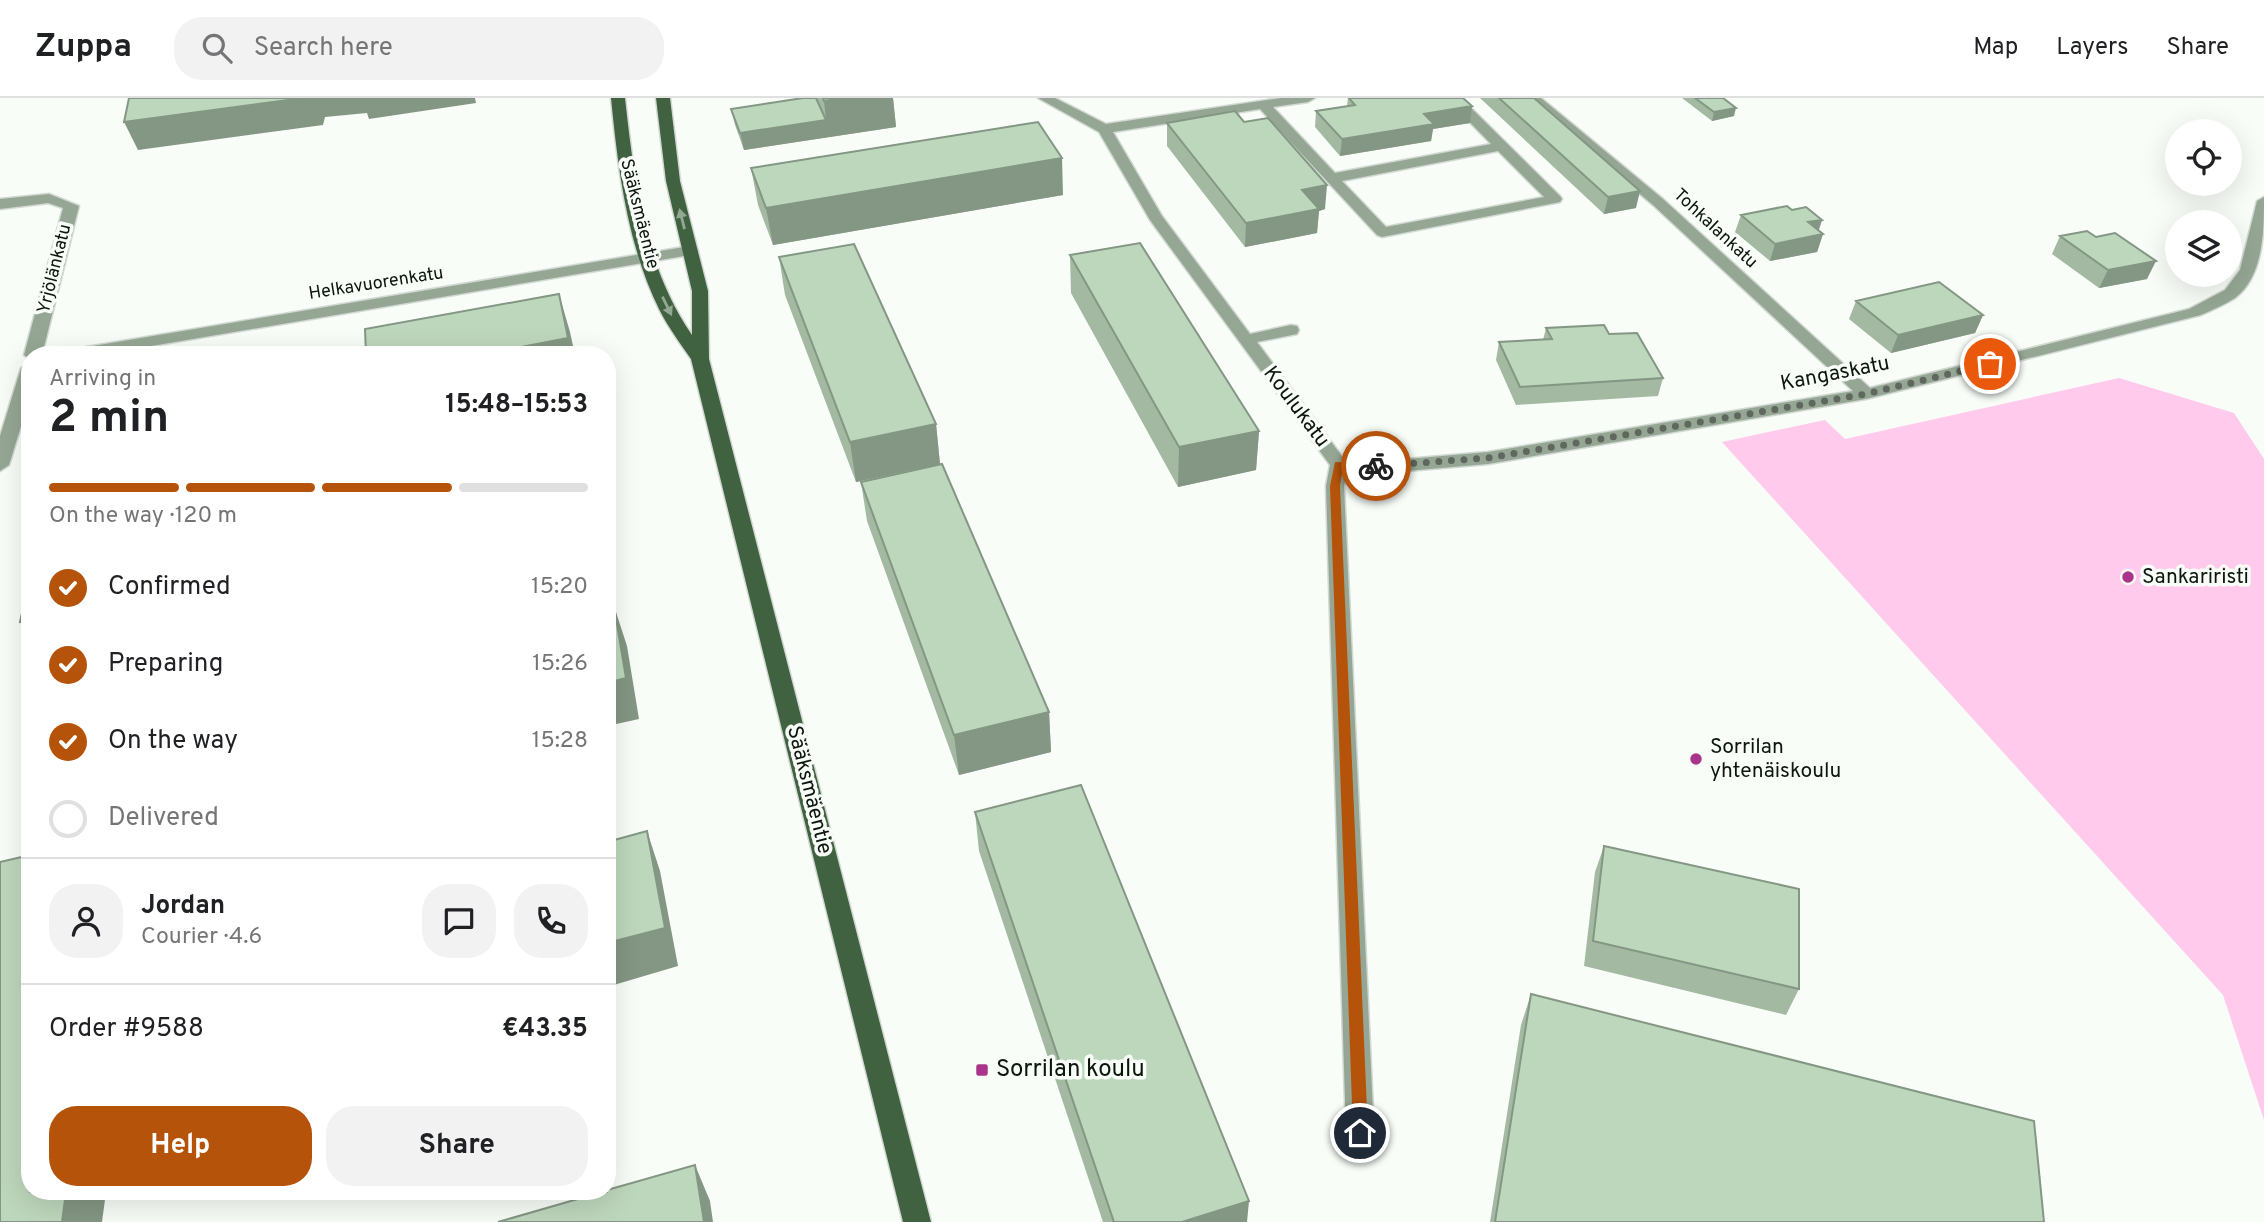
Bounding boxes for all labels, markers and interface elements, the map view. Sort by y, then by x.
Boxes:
search box [174,17,664,80]
text: Zuppa [35,27,132,69]
icon: search [198,29,236,67]
text: Search here [254,32,393,65]
text: Map [1973,33,2018,63]
text: Layers [2056,33,2128,63]
text: Share [2166,33,2229,63]
map controls [2165,119,2242,287]
button: locate [2165,119,2242,196]
street label: Sääksmäentie [614,157,664,271]
street label: Tohkalankatu [1668,184,1762,274]
one-way arrow [676,208,687,230]
button: layers [2165,210,2242,287]
street label: Yrjölänkatu [33,222,77,316]
street label: Helkavuorenkatu [307,262,445,306]
one-way arrow [661,296,673,316]
pin [1960,334,2020,394]
icon: bag [1971,345,2009,383]
street label: Kangaskatu [1778,350,1892,398]
street label: Koulukatu [1257,361,1335,453]
text: Arriving in [49,365,156,394]
text: 15:48–15:53 [445,389,588,422]
text: 2 min [49,390,169,449]
courier [1341,431,1411,501]
icon: bike [1357,447,1395,485]
text: On the way · 120 m [49,502,237,531]
place label: Sankariristi [2142,564,2249,591]
icon: check [49,569,87,607]
marker: Sankariristi [2120,569,2136,585]
text: Confirmed [108,571,231,604]
text: 15:20 [531,573,588,602]
icon: check [49,646,87,684]
text: Preparing [108,648,223,681]
text: 15:26 [532,650,588,679]
icon: check [49,723,87,761]
street label: Sääksmäentie [780,723,838,857]
text: On the way [108,725,238,758]
text: 15:28 [532,727,588,756]
place label: Sorrilan yhtenäiskoulu [1710,734,1841,785]
marker: Sorrilan yhtenäiskoulu [1688,751,1704,767]
text: Delivered [108,802,219,835]
button: person [49,884,123,958]
button: chat [422,884,496,958]
button: phone [514,884,588,958]
text: Jordan [141,890,225,923]
text: Courier · 4.6 [141,923,262,952]
text: Order #9588 [49,1013,204,1046]
text: €43.35 [502,1013,588,1046]
place label: Sorrilan koulu [996,1055,1145,1085]
marker: Sorrilan koulu [974,1062,990,1078]
pin [1330,1103,1390,1163]
button: Help [49,1106,312,1186]
button: Share [326,1106,588,1186]
icon: home [1341,1114,1379,1152]

